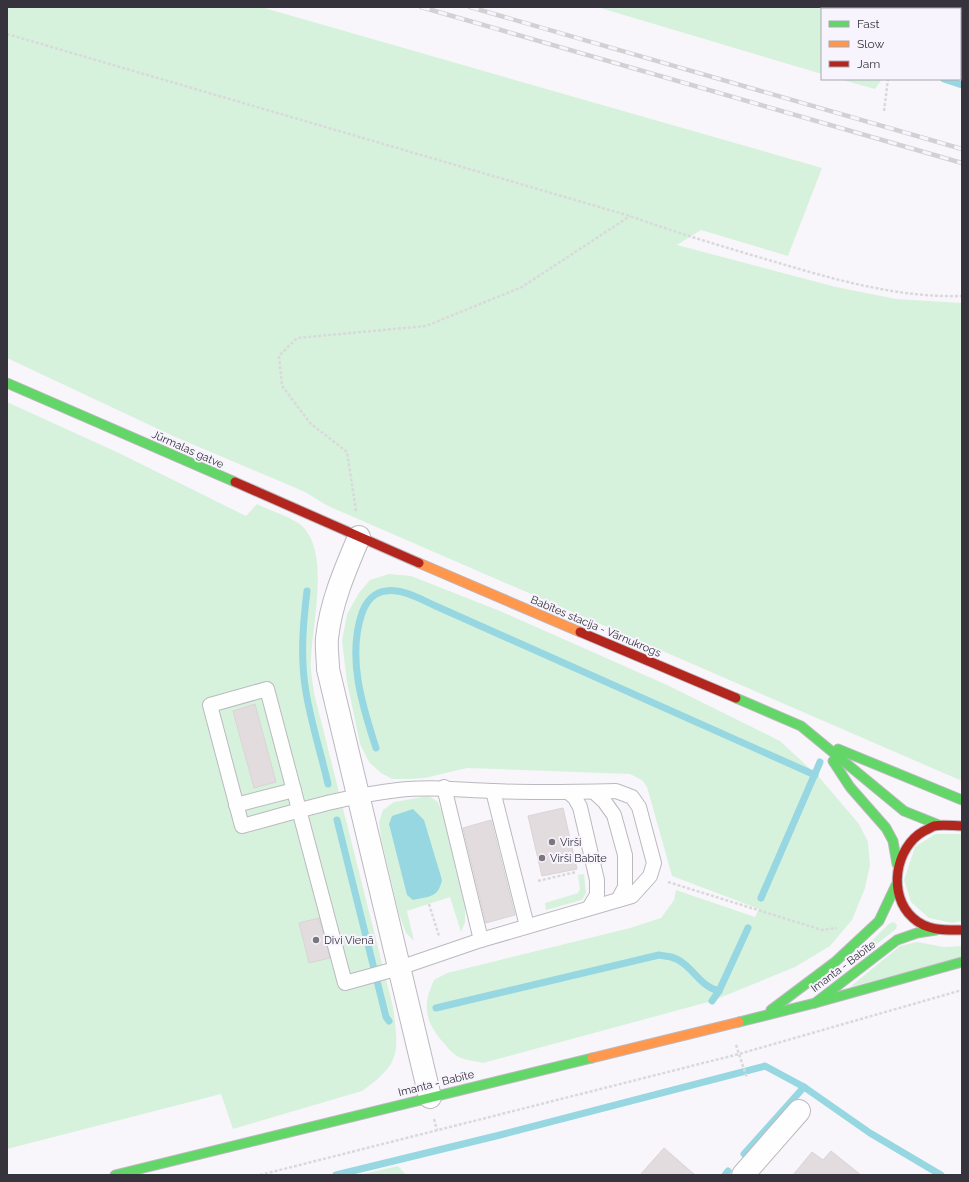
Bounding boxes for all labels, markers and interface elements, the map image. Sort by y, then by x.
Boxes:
legend [821,8,961,80]
text: Fast [857,17,880,31]
text: Slow [857,37,884,51]
text: Jam [857,57,880,71]
street label: Jūrmalas gatve [150,428,226,471]
street label: Babītes stacija - Vārnukrogs [529,593,663,660]
place label: Virši [560,836,581,849]
marker: Virši [547,837,557,847]
place label: Virši Babīte [550,852,607,865]
marker: Virši Babīte [537,853,547,863]
place label: Divi Vienā [324,934,374,947]
marker: Divi Vienā [311,935,321,945]
street label: Imanta - Babīte [808,938,879,995]
street label: Imanta - Babīte [397,1068,476,1099]

